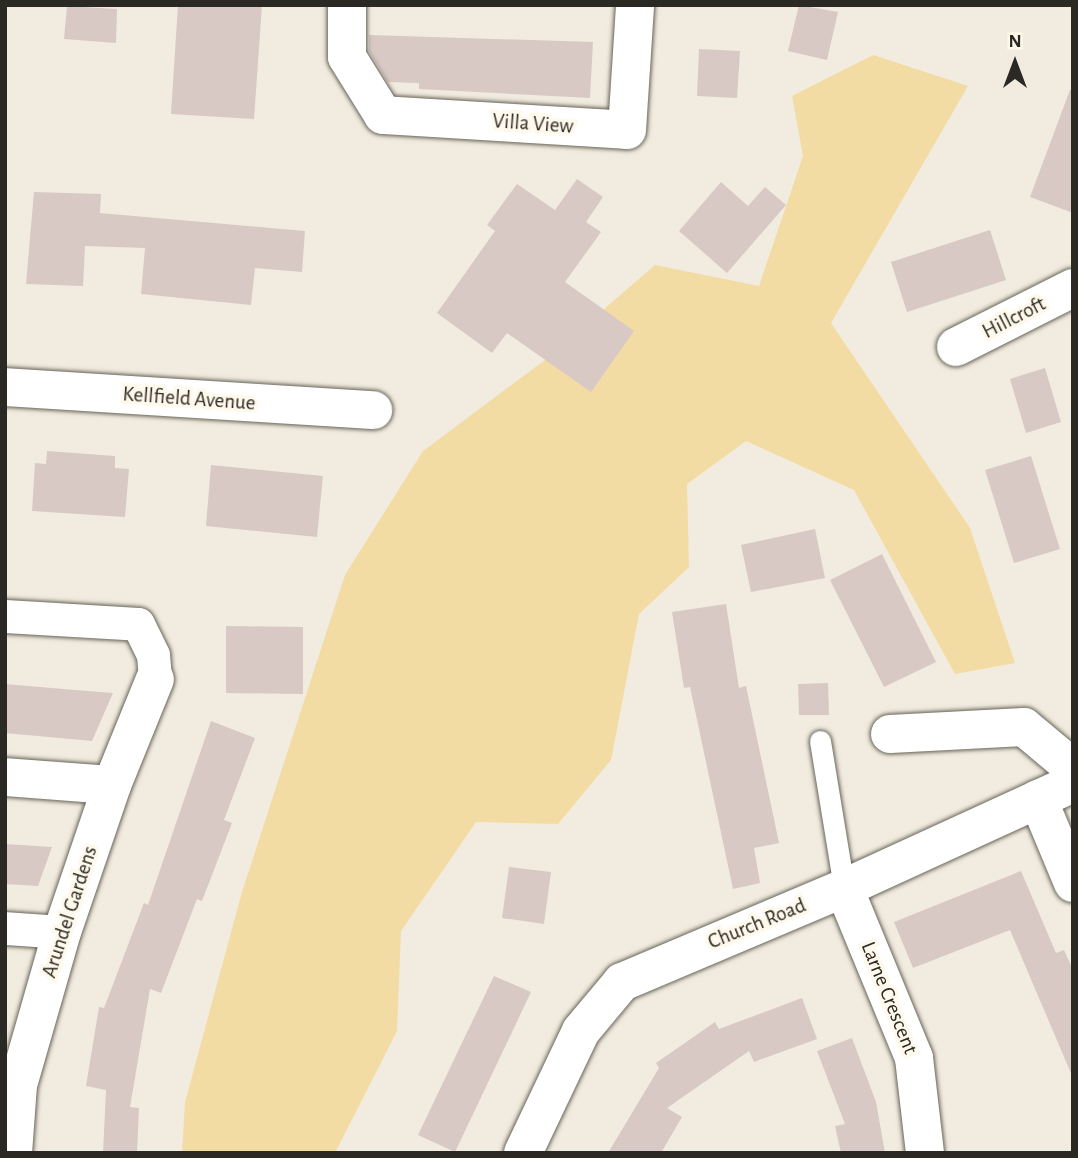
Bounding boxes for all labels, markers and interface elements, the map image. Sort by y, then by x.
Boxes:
north arrow [980,28,1050,98]
text: N [1008,32,1022,51]
street label: Villa View [492,109,574,139]
street label: Hillcroft [978,291,1050,345]
street label: Kellfield Avenue [122,382,256,416]
street label: Arundel Gardens [37,843,103,981]
street label: Church Road [704,893,810,955]
street label: Larne Crescent [855,938,923,1058]

